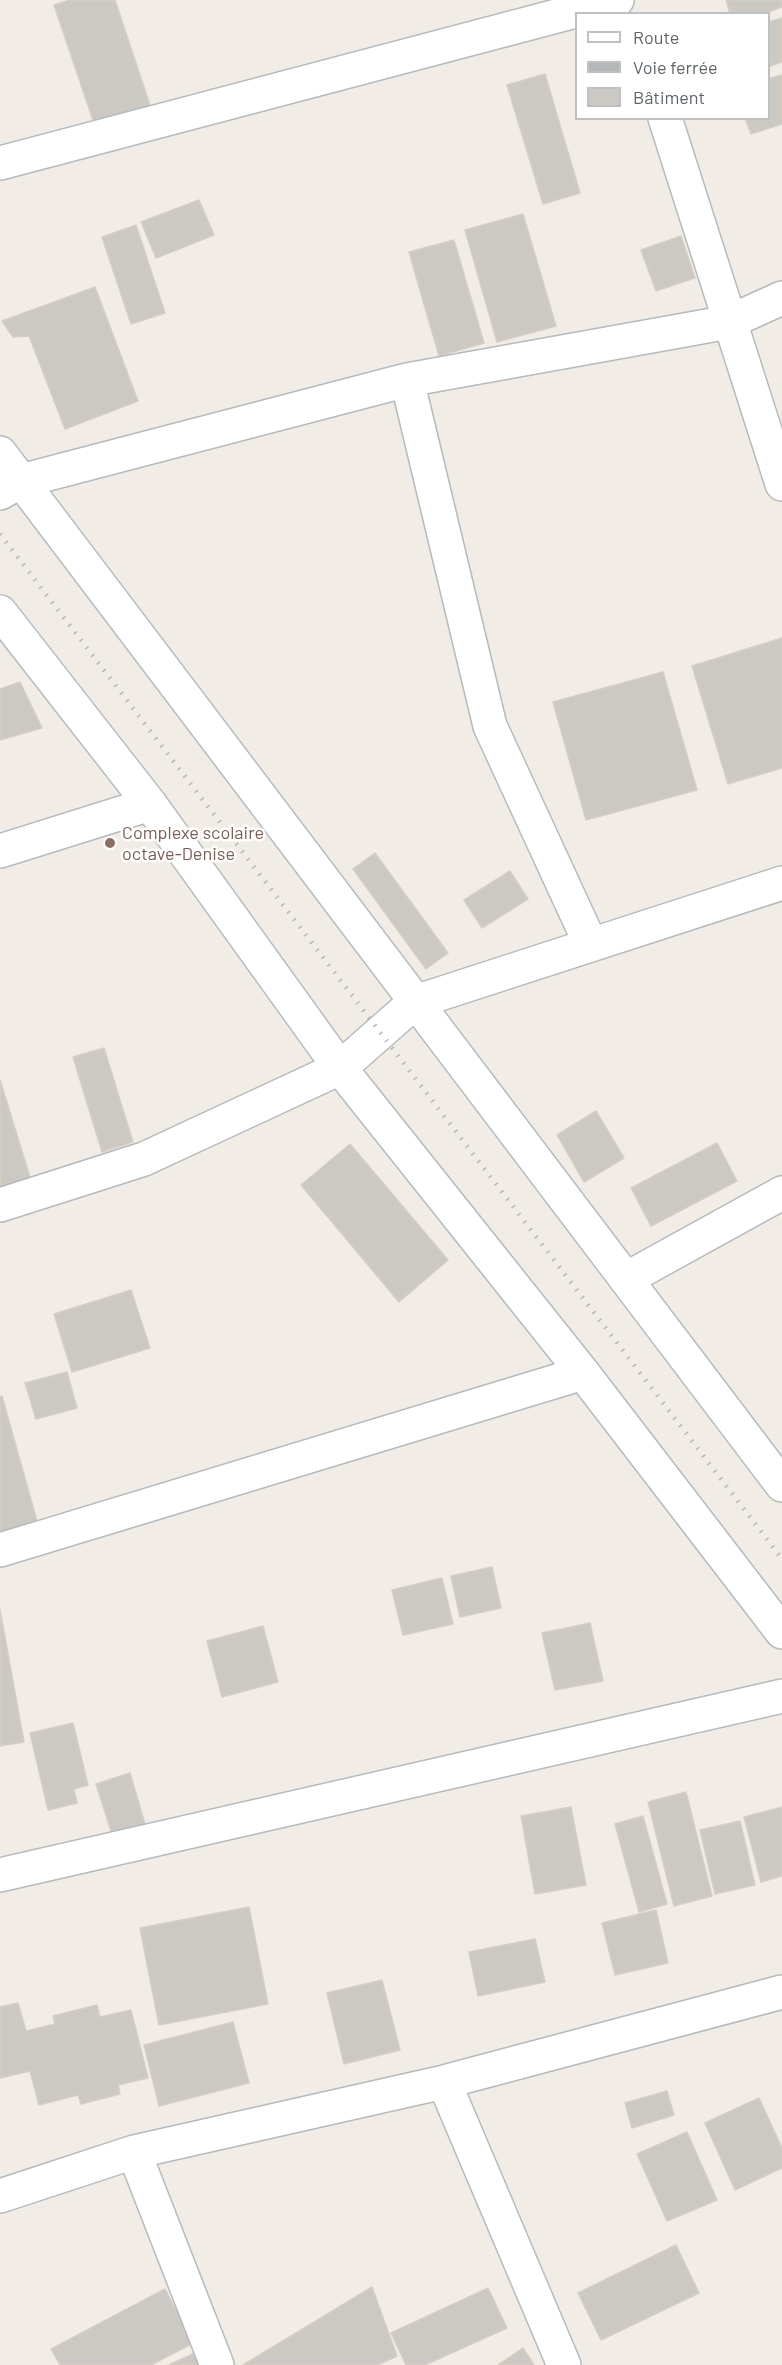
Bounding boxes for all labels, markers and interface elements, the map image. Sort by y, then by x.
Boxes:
legend [575,12,770,120]
text: Route [633,26,679,48]
text: Voie ferrée [633,56,718,78]
text: Bâtiment [633,86,705,108]
place label: Complexe scolaire octave-Denise [122,822,264,864]
marker: Complexe scolaire octave-Denise [103,836,117,850]

